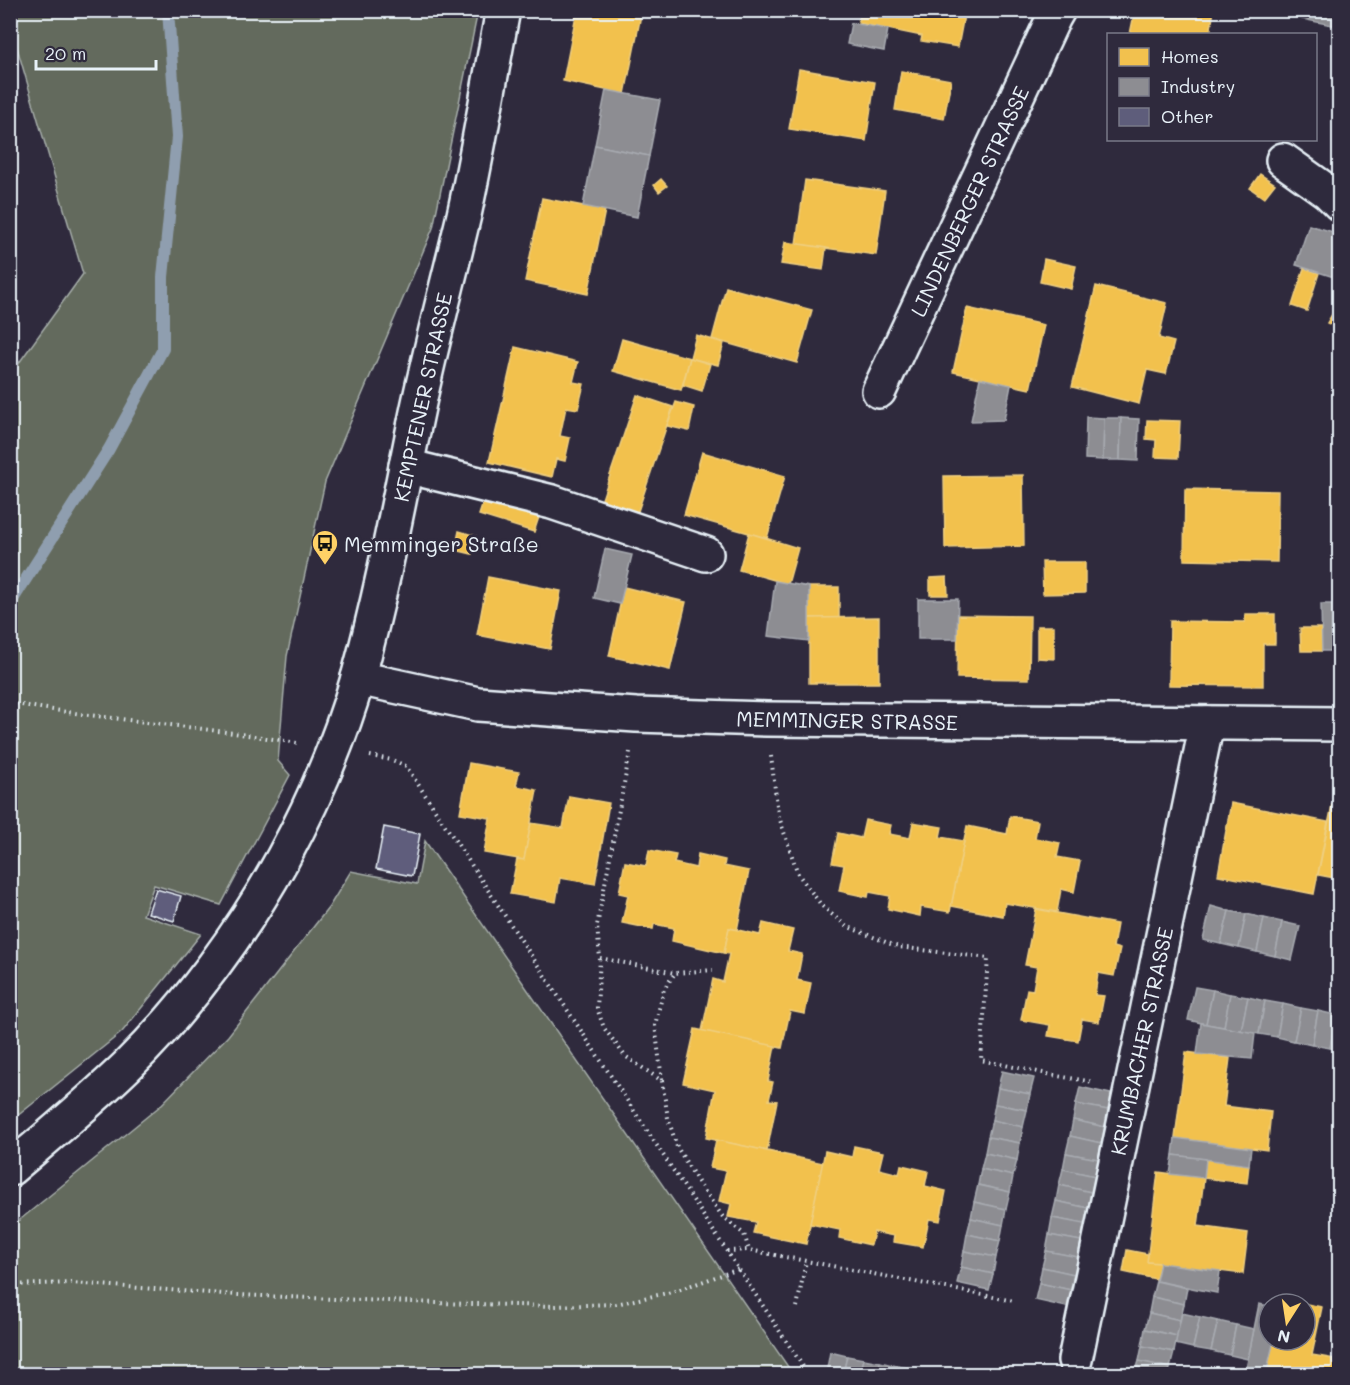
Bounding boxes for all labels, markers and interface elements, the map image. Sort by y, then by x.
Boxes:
scale bar [36,33,156,71]
legend [1107,33,1317,141]
text: 20 m [45,41,86,65]
text: Homes [1161,44,1219,68]
text: Industry [1161,74,1235,98]
street label: LINDENBERGER STRASSE [904,81,1034,321]
text: Other [1161,104,1214,128]
street label: KEMPTENER STRASSE [387,290,457,504]
bus stop icon: Memminger Straße [310,528,340,566]
place label: Memminger Straße [344,530,539,557]
street label: MEMMINGER STRASSE [736,705,958,735]
street label: KRUMBACHER STRASSE [1104,924,1178,1158]
north arrow [1257,1292,1317,1352]
text: N [1276,1326,1292,1349]

